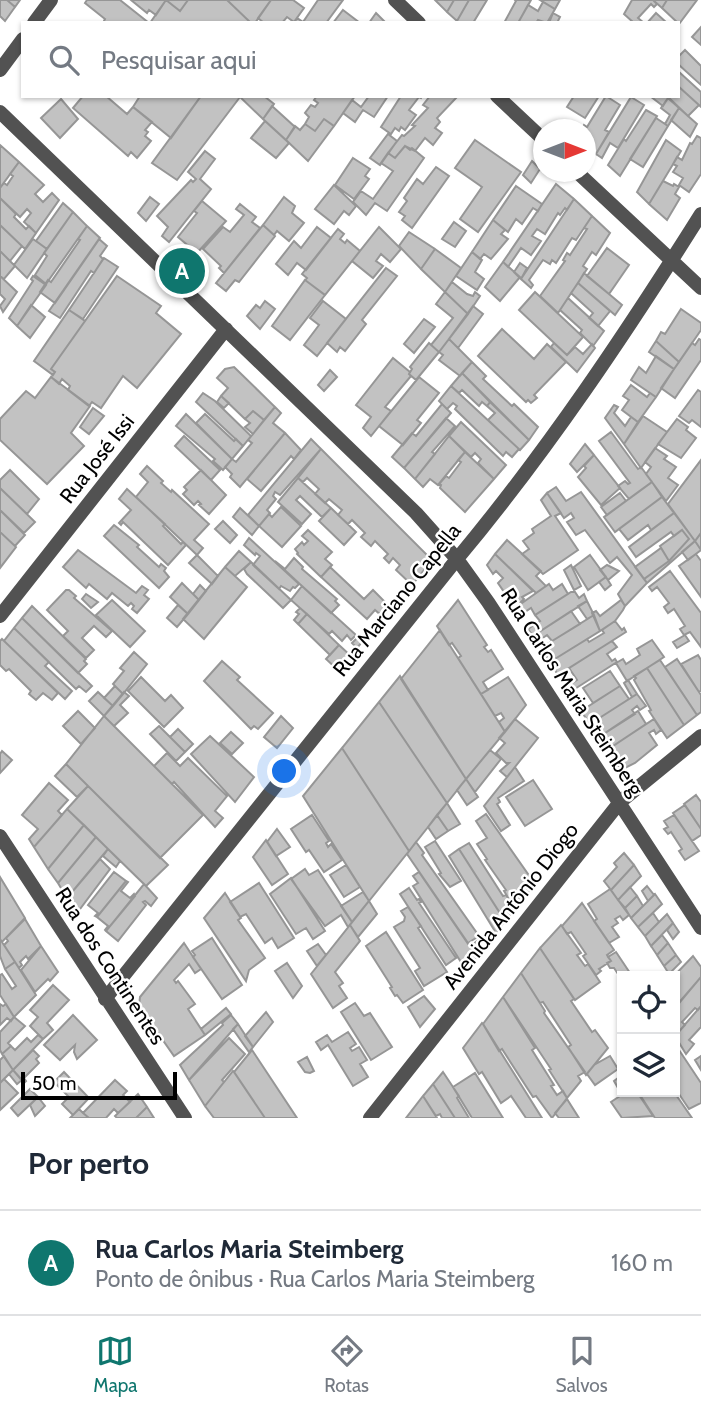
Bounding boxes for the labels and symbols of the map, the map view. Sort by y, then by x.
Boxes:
north arrow [533,119,596,182]
pin: A [159,245,205,297]
street label: Rua José Issi [54,409,139,508]
street label: Rua Marciano Capella [327,518,466,681]
street label: Rua Carlos Maria Steimberg [496,583,649,801]
your location [267,754,301,788]
street label: Avenida Antônio Diogo [438,817,583,994]
street label: Rua dos Continentes [50,882,171,1049]
scale bar [21,1069,177,1101]

